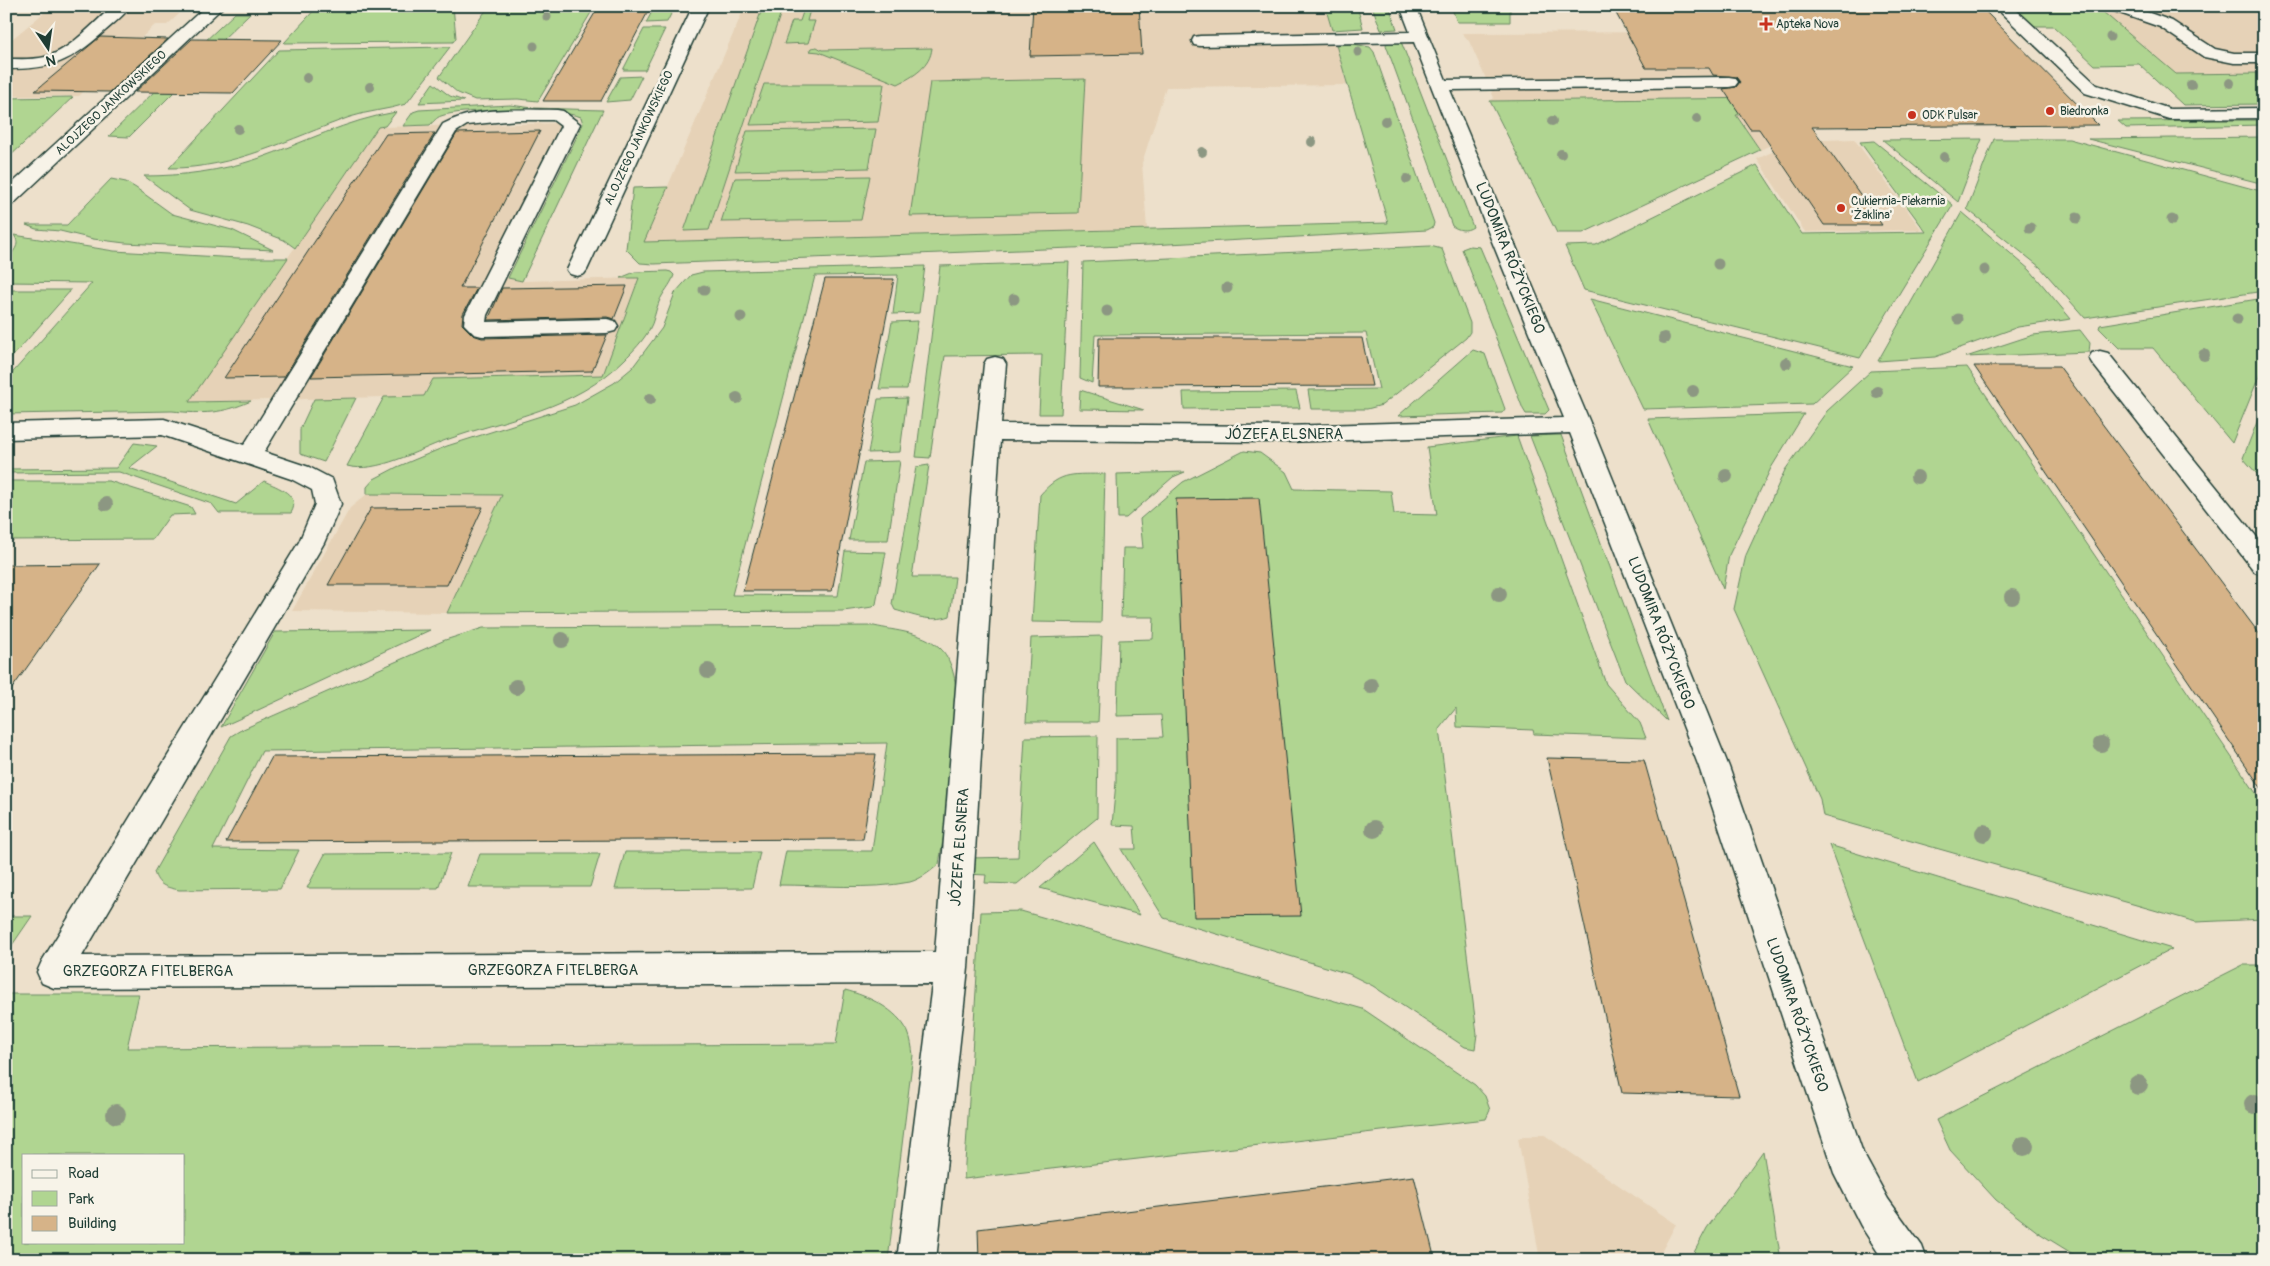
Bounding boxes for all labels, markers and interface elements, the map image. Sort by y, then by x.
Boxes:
place label: Apteka Nova [1776,17,1839,32]
marker: Apteka Nova [1760,18,1772,30]
north arrow [22,22,72,72]
street label: ALOJZEGO JANKOWSKIEGO [52,48,170,158]
street label: ALOJZEGO JANKOWSKIEGO [601,68,677,208]
place label: Biedronka [2060,104,2109,119]
marker: Biedronka [2044,105,2056,117]
place label: ODK Pulsar [1922,108,1978,123]
marker: ODK Pulsar [1906,109,1918,121]
street label: LUDOMIRA RÓŻYCKIEGO [1471,179,1549,337]
place label: Cukiernia-Piekarnia 'Żaklina' [1851,194,1946,223]
marker: Cukiernia-Piekarnia 'Żaklina' [1835,202,1847,214]
street label: JÓZEFA ELSNERA [1225,425,1344,444]
street label: LUDOMIRA RÓŻYCKIEGO [1623,554,1699,712]
street label: JÓZEFA ELSNERA [946,787,974,907]
street label: LUDOMIRA RÓŻYCKIEGO [1762,935,1832,1095]
street label: GRZEGORZA FITELBERGA [468,961,639,980]
street label: GRZEGORZA FITELBERGA [63,962,234,981]
legend [22,1154,185,1244]
text: Road [68,1164,99,1183]
text: Park [68,1190,95,1209]
text: Building [68,1214,116,1233]

